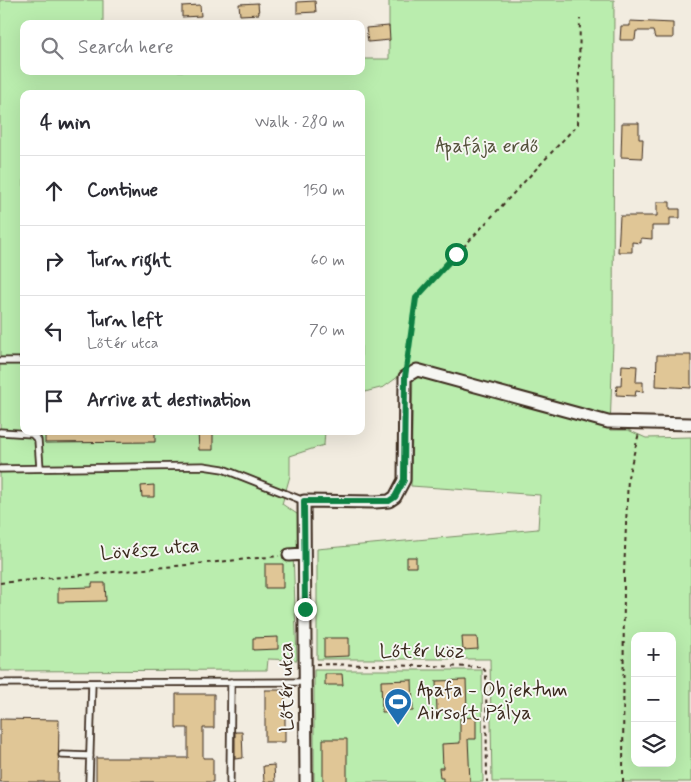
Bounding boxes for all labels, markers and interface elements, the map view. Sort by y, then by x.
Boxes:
search box [20,20,365,75]
icon: search [38,34,66,62]
text: Search here [78,35,174,60]
text: 4 min [40,109,91,137]
text: Walk · 280 m [255,112,345,133]
park label: Apafája erdő [436,133,538,161]
icon: ahead [40,177,68,205]
text: Continue [87,178,158,203]
text: 150 m [303,180,345,201]
route start [445,243,468,266]
icon: right [40,247,68,275]
text: Turn right [87,248,171,273]
text: 60 m [311,250,345,271]
text: Turn left [87,308,163,333]
icon: left [40,317,68,345]
text: 70 m [309,320,345,341]
text: Lőtér utca [87,333,159,354]
icon: arrive [40,387,68,415]
text: Arrive at destination [87,388,251,413]
street label: Lövész utca [99,532,201,568]
route end [294,598,317,621]
map controls [631,632,676,767]
button: + [631,632,676,677]
street label: Lőtér köz [379,638,465,665]
street label: Lőtér utca [273,642,301,732]
place label: Apafa - Objektum Airsoft Pálya [417,677,568,727]
button: − [631,677,676,722]
sports icon: Apafa - Objektum Airsoft Pálya [383,687,413,726]
button: layers [631,722,676,767]

